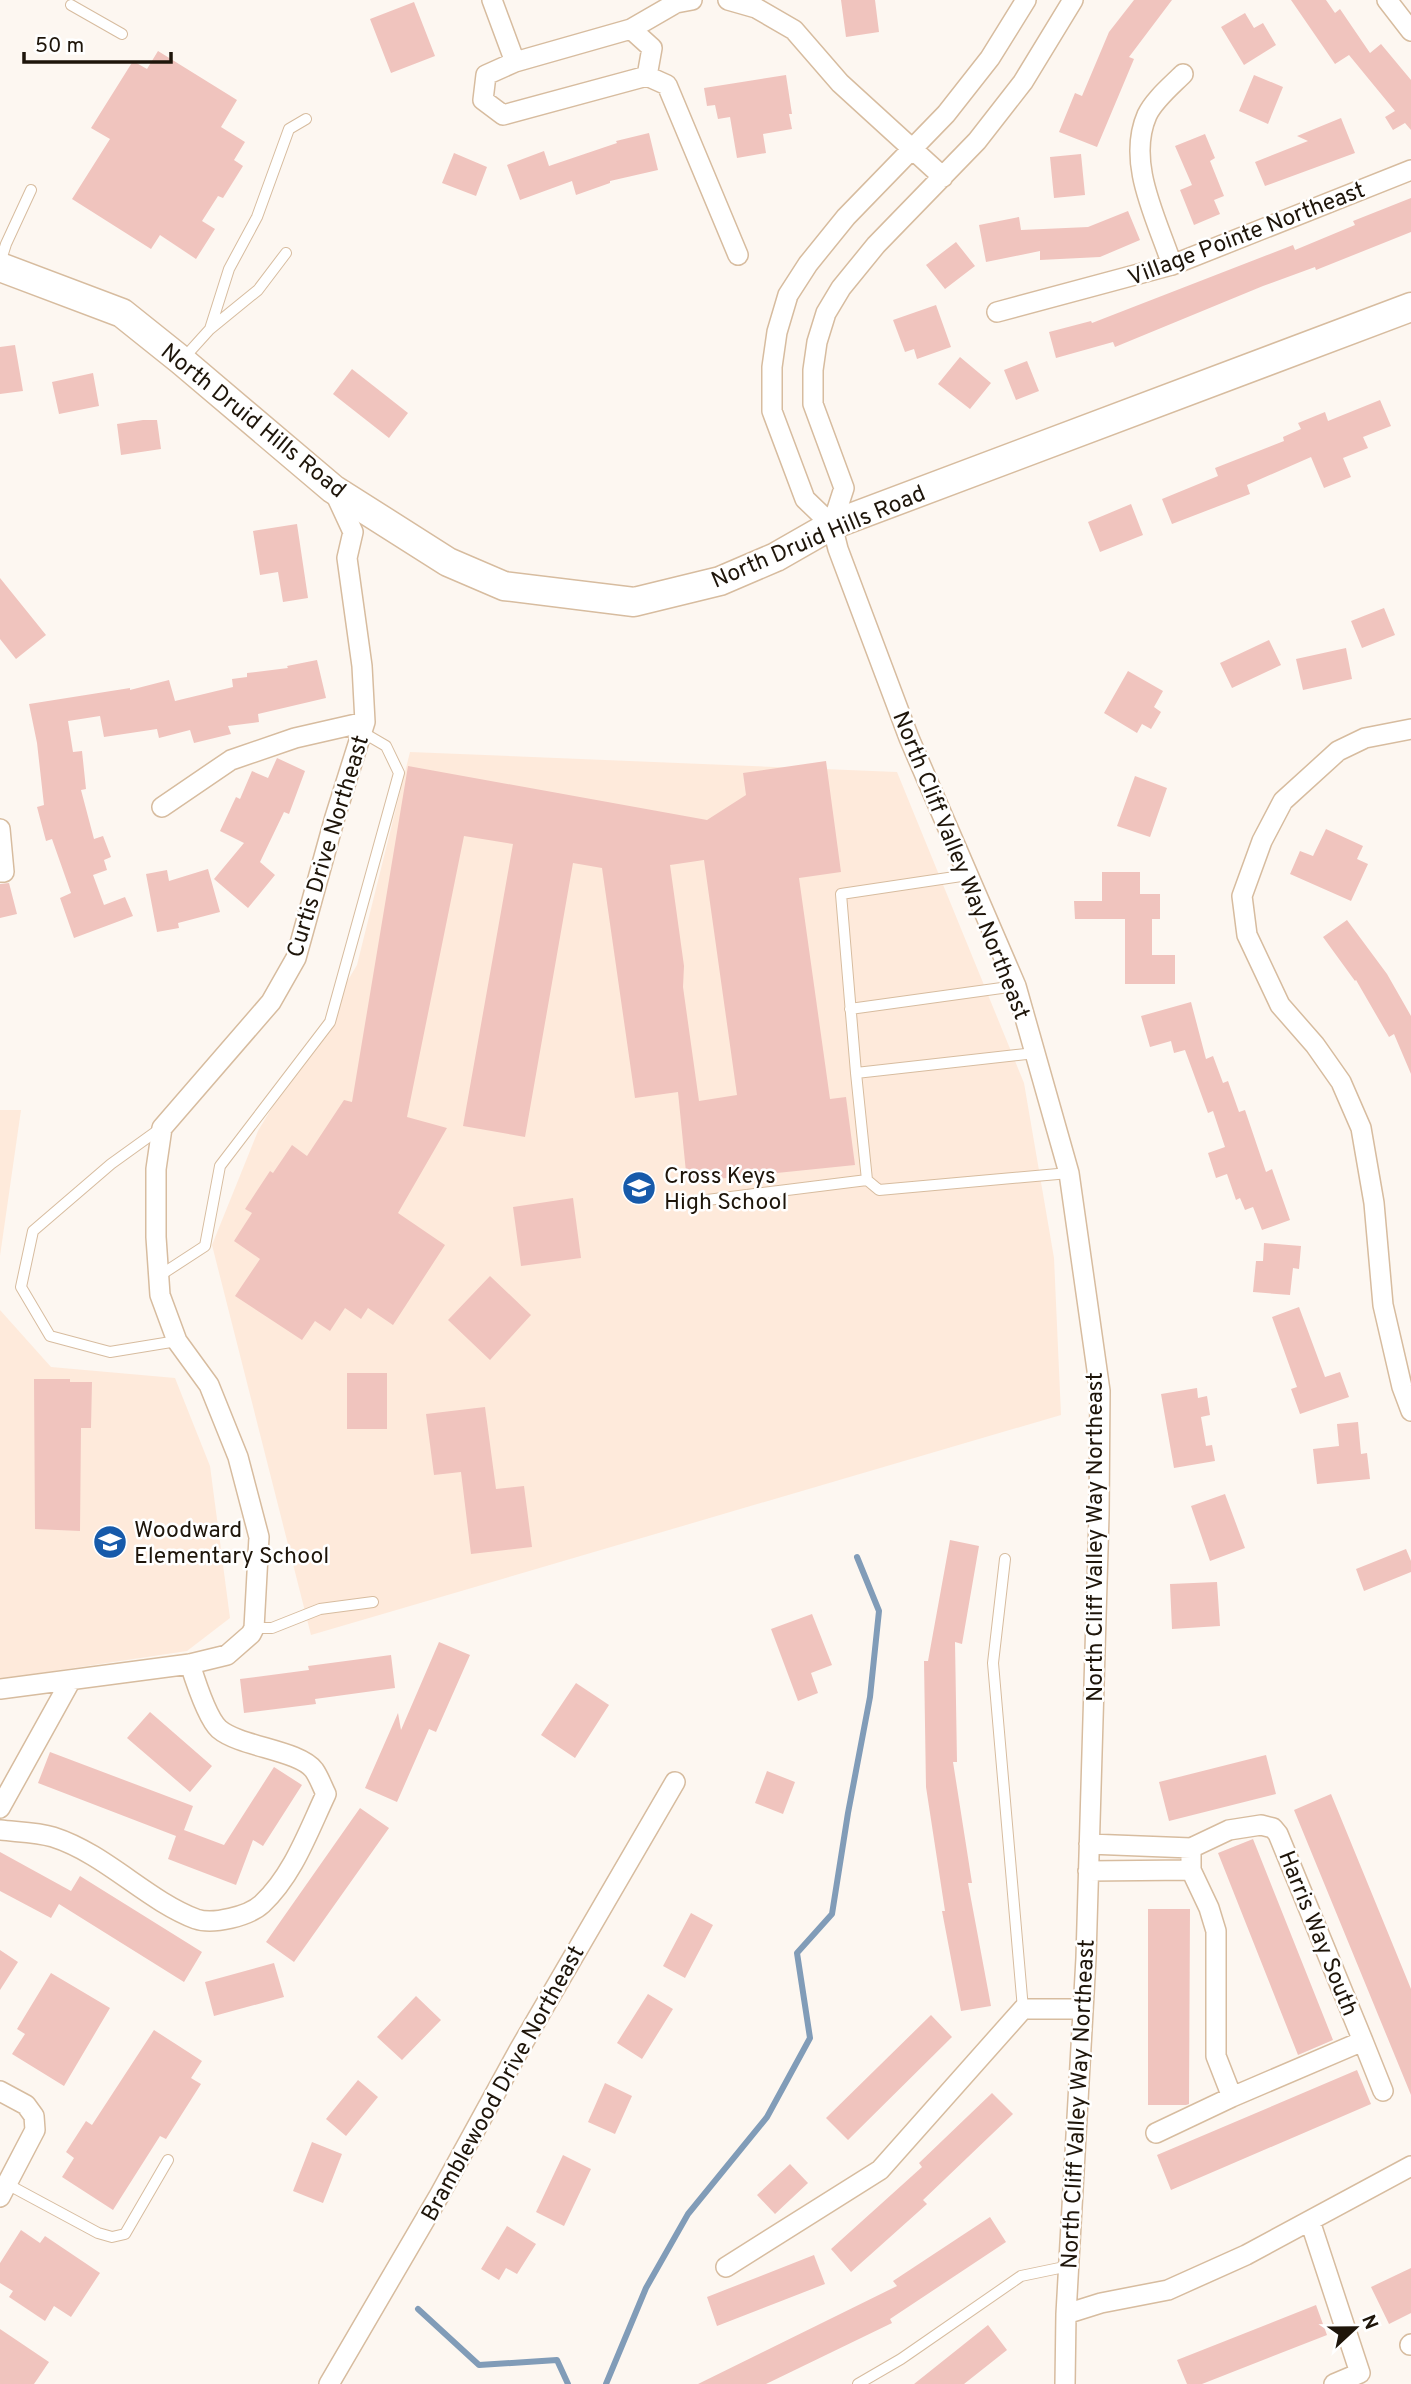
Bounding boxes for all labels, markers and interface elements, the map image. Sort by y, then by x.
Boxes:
scale bar [24,21,172,65]
text: 50 m [35,33,84,60]
street label: Village Pointe Northeast [1124,177,1369,294]
street label: North Druid Hills Road [154,338,351,506]
street label: North Druid Hills Road [707,480,930,597]
street label: North Cliff Valley Way Northeast [884,707,1035,1024]
street label: Curtis Drive Northeast [282,732,377,961]
place label: Cross Keys High School [664,1163,787,1218]
school or university icon: Cross Keys High School [620,1169,658,1207]
street label: North Cliff Valley Way Northeast [1082,1372,1111,1702]
place label: Woodward Elementary School [134,1517,329,1572]
school or university icon: Woodward Elementary School [91,1523,129,1561]
street label: Harris Way South [1270,1847,1363,2021]
street label: North Cliff Valley Way Northeast [1056,1939,1103,2270]
street label: Bramblewood Drive Northeast [416,1941,592,2227]
north arrow [1320,2293,1390,2363]
text: N [1355,2312,1383,2333]

